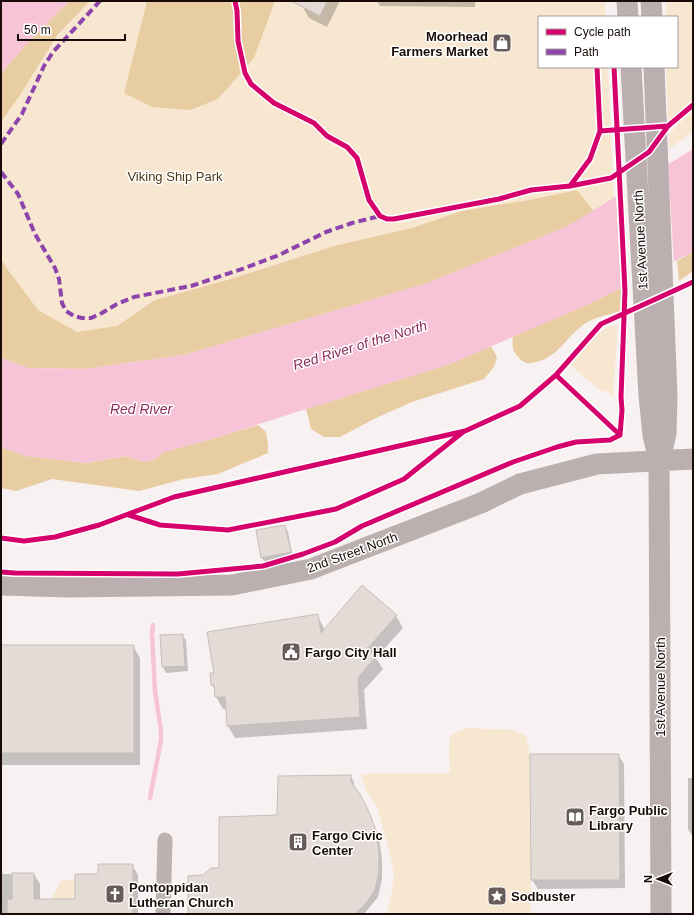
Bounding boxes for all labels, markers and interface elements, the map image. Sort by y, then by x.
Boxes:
scale bar [18,16,125,42]
legend [538,16,678,68]
text: 50 m [24,23,51,37]
text: Cycle path [574,25,631,39]
place label: Moorhead Farmers Market [391,29,489,59]
shop icon: Moorhead Farmers Market [491,32,513,54]
text: Path [574,45,599,59]
park label: Viking Ship Park [127,169,223,184]
street label: 1st Avenue North [630,190,651,290]
water label: Red River of the North [291,317,429,373]
water label: Red River [110,401,173,417]
street label: 2nd Street North [305,529,400,576]
street label: 1st Avenue North [653,637,668,737]
public building icon: Fargo City Hall [280,641,302,663]
place label: Fargo City Hall [305,645,397,660]
place label: Fargo Public Library [589,803,668,833]
library icon: Fargo Public Library [564,806,586,828]
place label: Fargo Civic Center [312,828,383,858]
building icon: Fargo Civic Center [287,831,309,853]
north arrow [638,859,678,899]
text: N [642,875,654,883]
place label: Pontoppidan Lutheran Church [129,880,234,910]
church icon: Pontoppidan Lutheran Church [104,883,126,905]
place icon: Sodbuster [486,885,508,907]
place label: Sodbuster [511,889,575,904]

